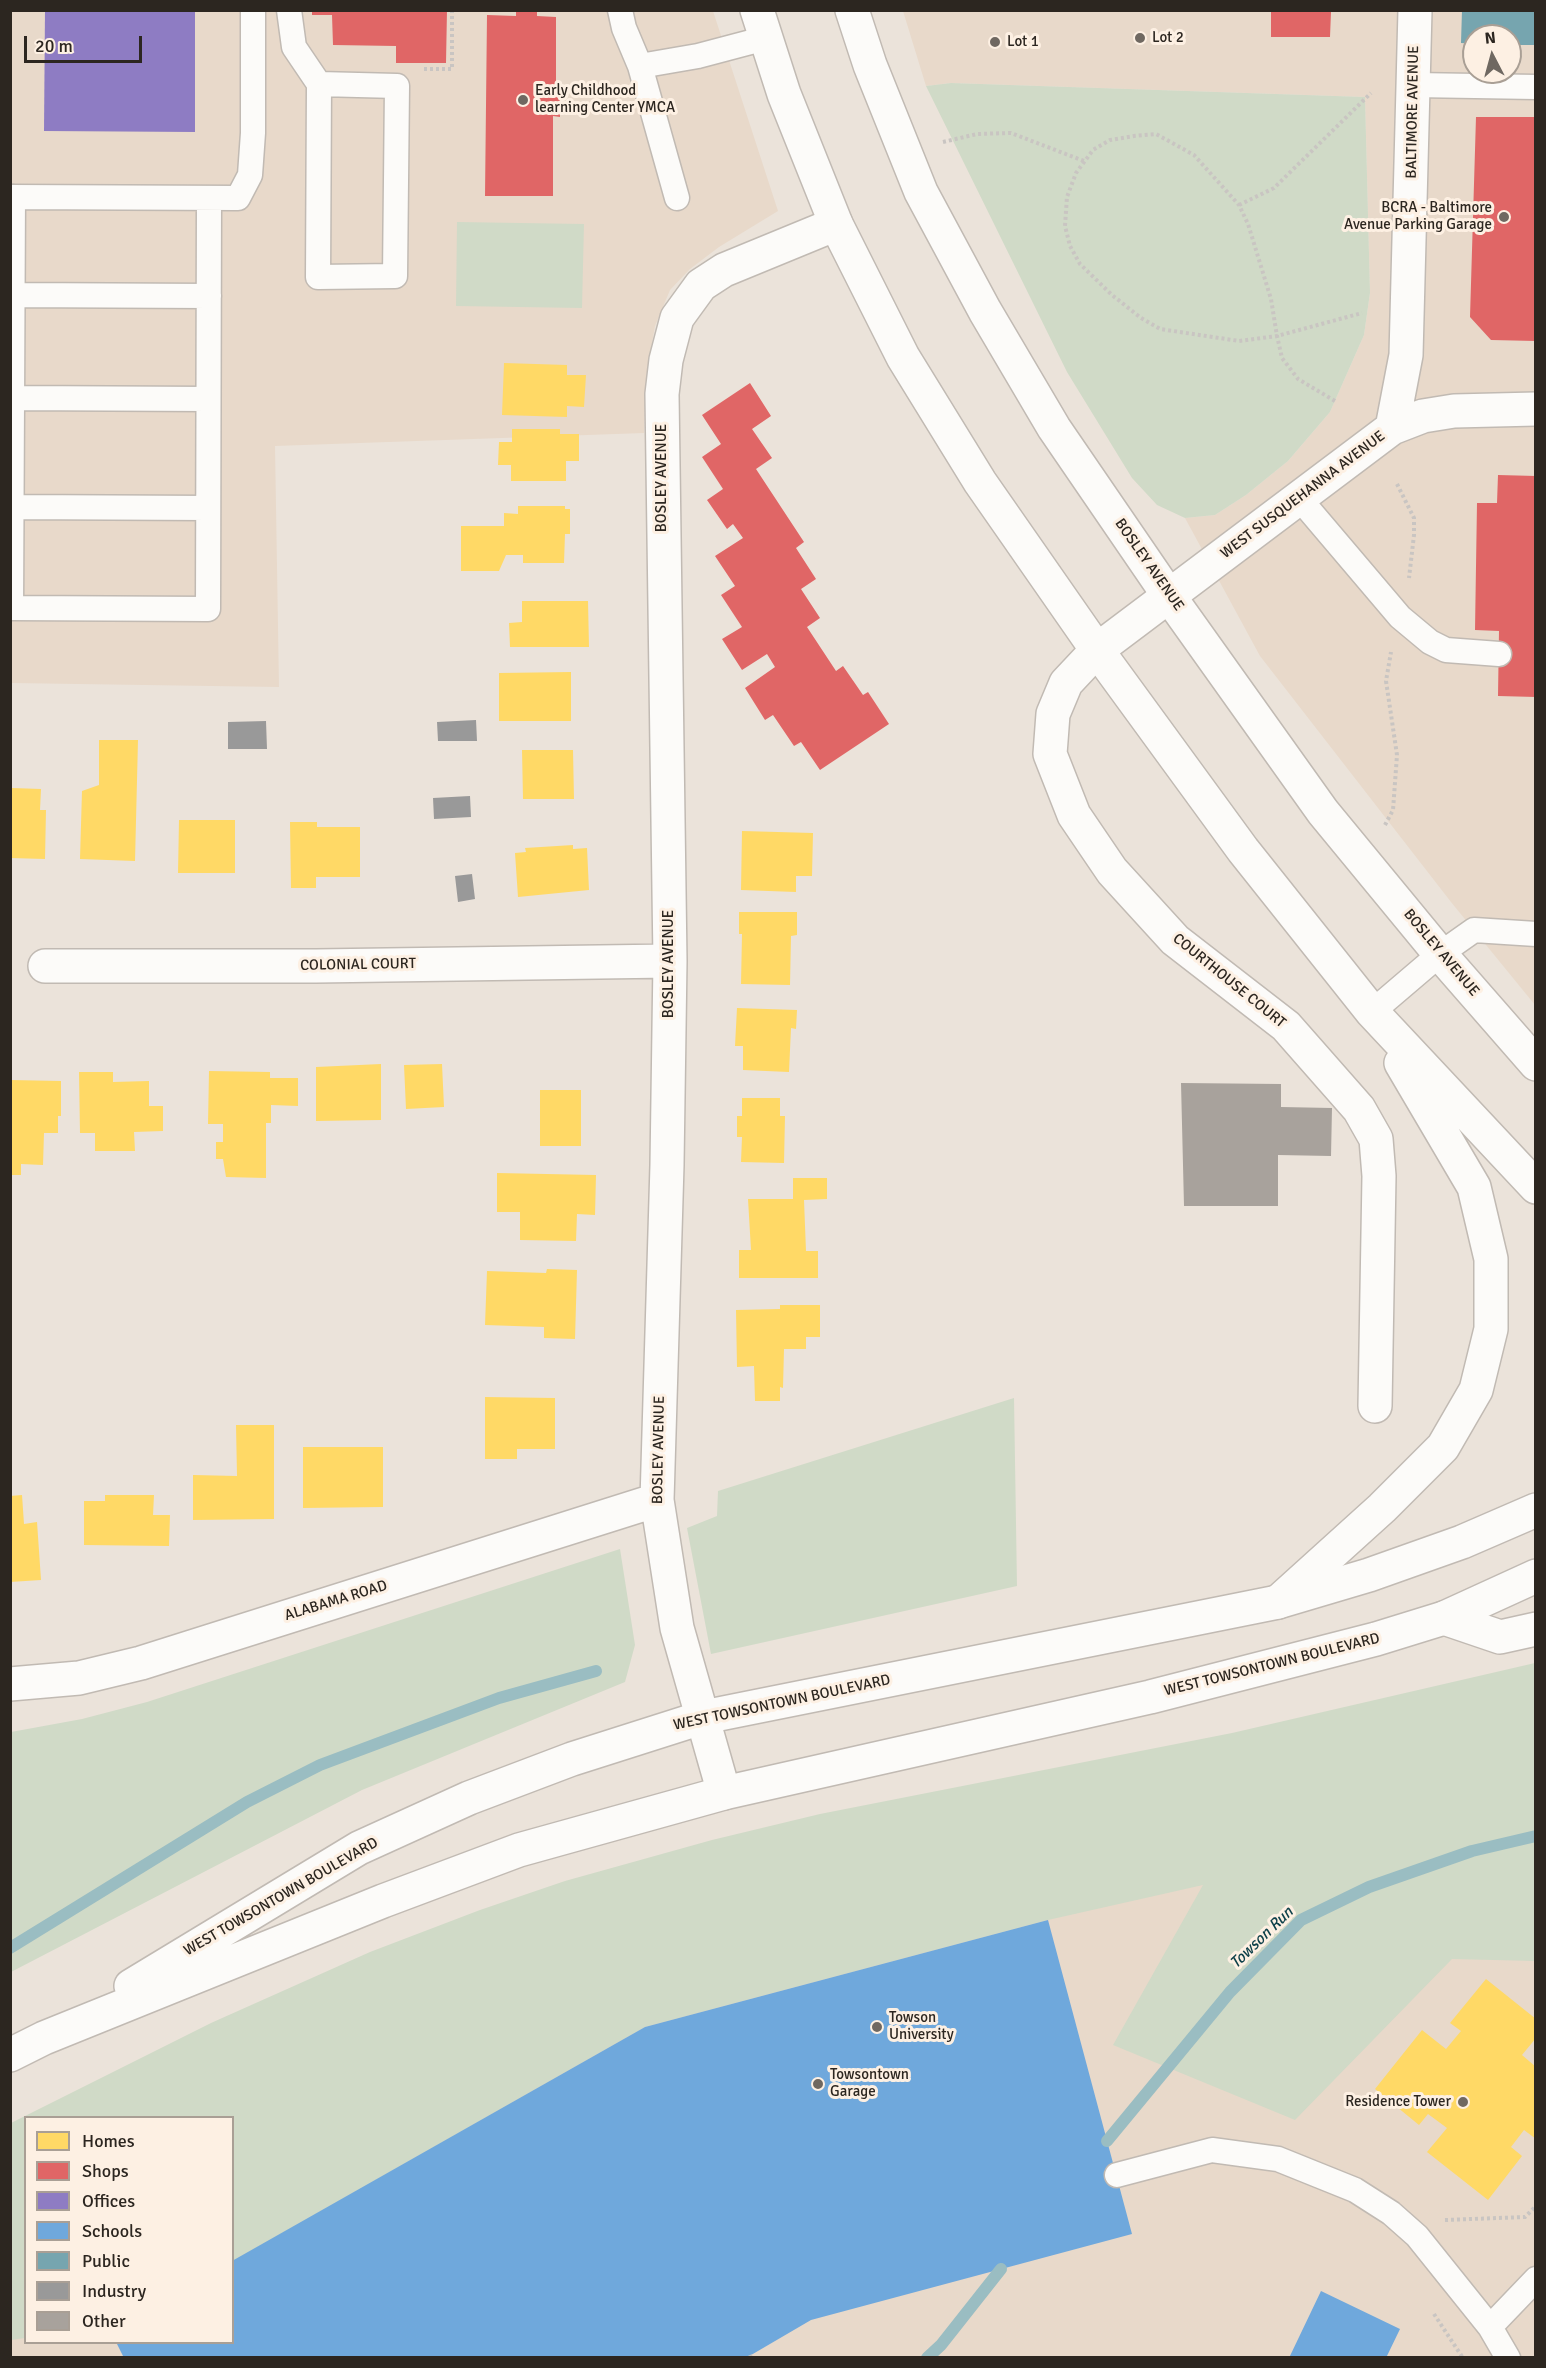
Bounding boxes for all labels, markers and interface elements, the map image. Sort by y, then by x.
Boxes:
scale bar [27,24,146,62]
north arrow [1462,24,1522,84]
text: N [1484,28,1497,49]
place label: Lot 2 [1152,29,1184,47]
marker: Lot 2 [1133,31,1147,45]
place label: Lot 1 [1007,33,1039,51]
text: 20 m [35,35,73,57]
marker: Lot 1 [988,35,1002,49]
street label: BALTIMORE AVENUE [1403,45,1423,179]
place label: Early Childhood learning Center YMCA [535,82,675,117]
marker: Early Childhood learning Center YMCA [516,93,530,107]
place label: BCRA - Baltimore Avenue Parking Garage [1344,199,1492,234]
marker: BCRA - Baltimore Avenue Parking Garage [1497,210,1511,224]
street label: BOSLEY AVENUE [653,424,671,532]
street label: WEST SUSQUEHANNA AVENUE [1217,427,1389,563]
street label: BOSLEY AVENUE [1111,515,1187,615]
street label: BOSLEY AVENUE [1399,906,1483,1000]
street label: BOSLEY AVENUE [660,910,678,1018]
street label: COURTHOUSE COURT [1169,930,1289,1032]
street label: COLONIAL COURT [300,955,416,975]
street label: BOSLEY AVENUE [649,1396,669,1504]
street label: ALABAMA ROAD [283,1577,389,1625]
street label: WEST TOWSONTOWN BOULEVARD [1162,1629,1382,1701]
street label: WEST TOWSONTOWN BOULEVARD [672,1671,892,1735]
street label: WEST TOWSONTOWN BOULEVARD [181,1834,381,1960]
water label: Towson Run [1226,1903,1298,1973]
place label: Towson University [889,2009,954,2044]
marker: Towson University [870,2020,884,2034]
place label: Towsontown Garage [830,2066,909,2101]
marker: Towsontown Garage [811,2077,825,2091]
place label: Residence Tower [1345,2093,1451,2111]
marker: Residence Tower [1456,2095,1470,2109]
legend [24,2116,234,2344]
text: Homes [82,2130,135,2152]
text: Shops [82,2160,129,2182]
text: Offices [82,2190,135,2212]
text: Schools [82,2220,142,2242]
text: Public [82,2250,130,2272]
text: Industry [82,2280,146,2302]
text: Other [82,2310,126,2332]

